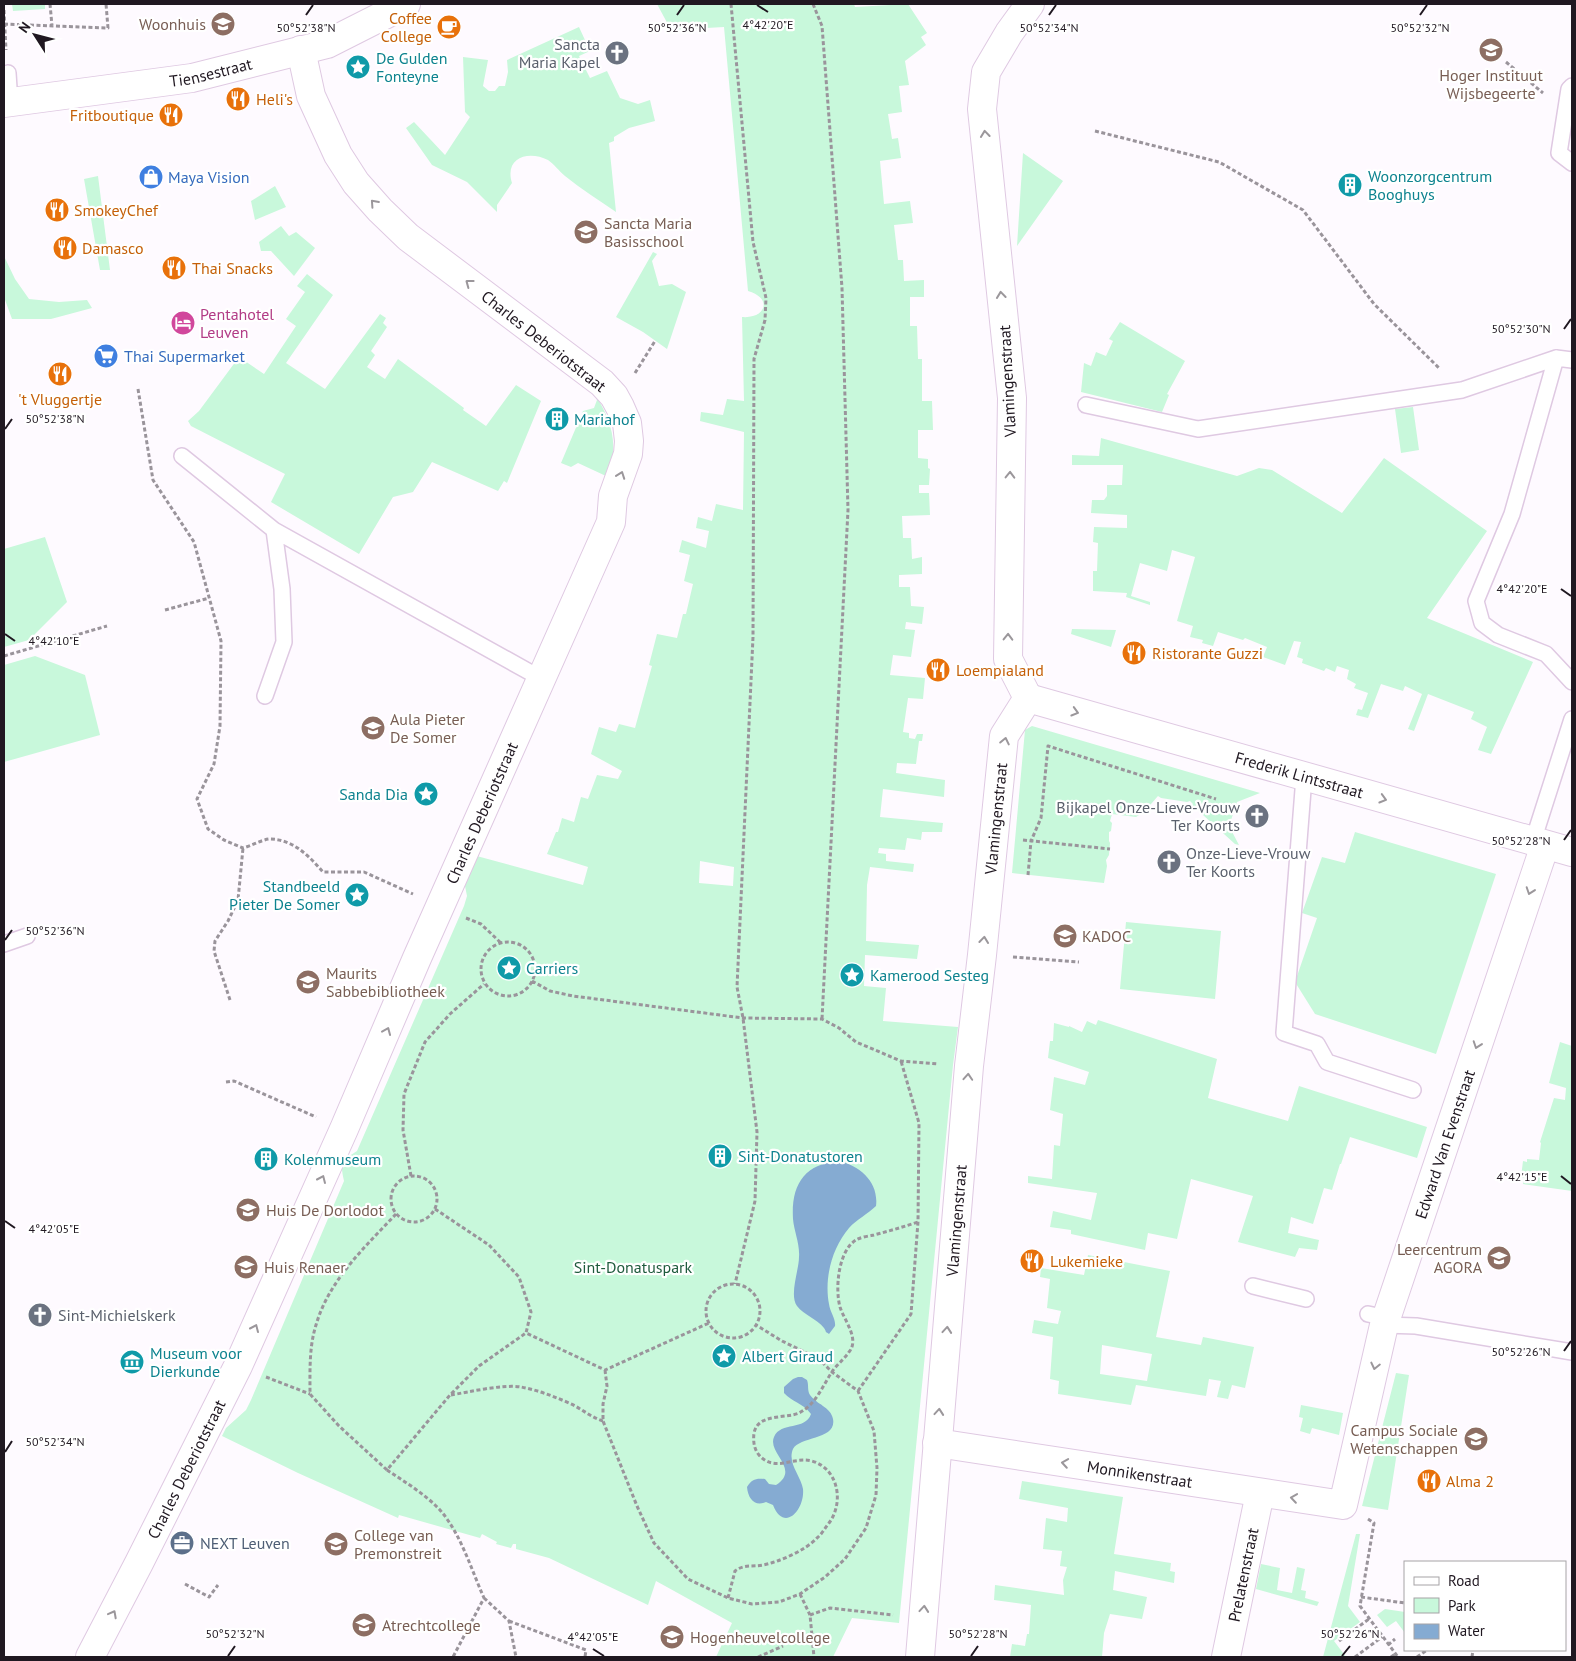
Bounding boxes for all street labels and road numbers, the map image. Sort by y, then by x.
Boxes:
street label: Tiensestraat [168,53,254,91]
street label: Charles Deberiotstraat [478,286,611,396]
street label: Vlamingenstraat [994,324,1020,438]
street label: Charles Deberiotstraat [441,738,522,887]
street label: Frederik Lintsstraat [1233,747,1366,803]
street label: Vlamingenstraat [980,761,1011,876]
street label: Edward Van Evenstraat [1410,1067,1479,1221]
street label: Vlamingenstraat [942,1163,971,1278]
street label: Charles Deberiotstraat [143,1396,230,1542]
street label: Monnikenstraat [1086,1456,1194,1492]
street label: Prelatenstraat [1224,1525,1263,1624]

